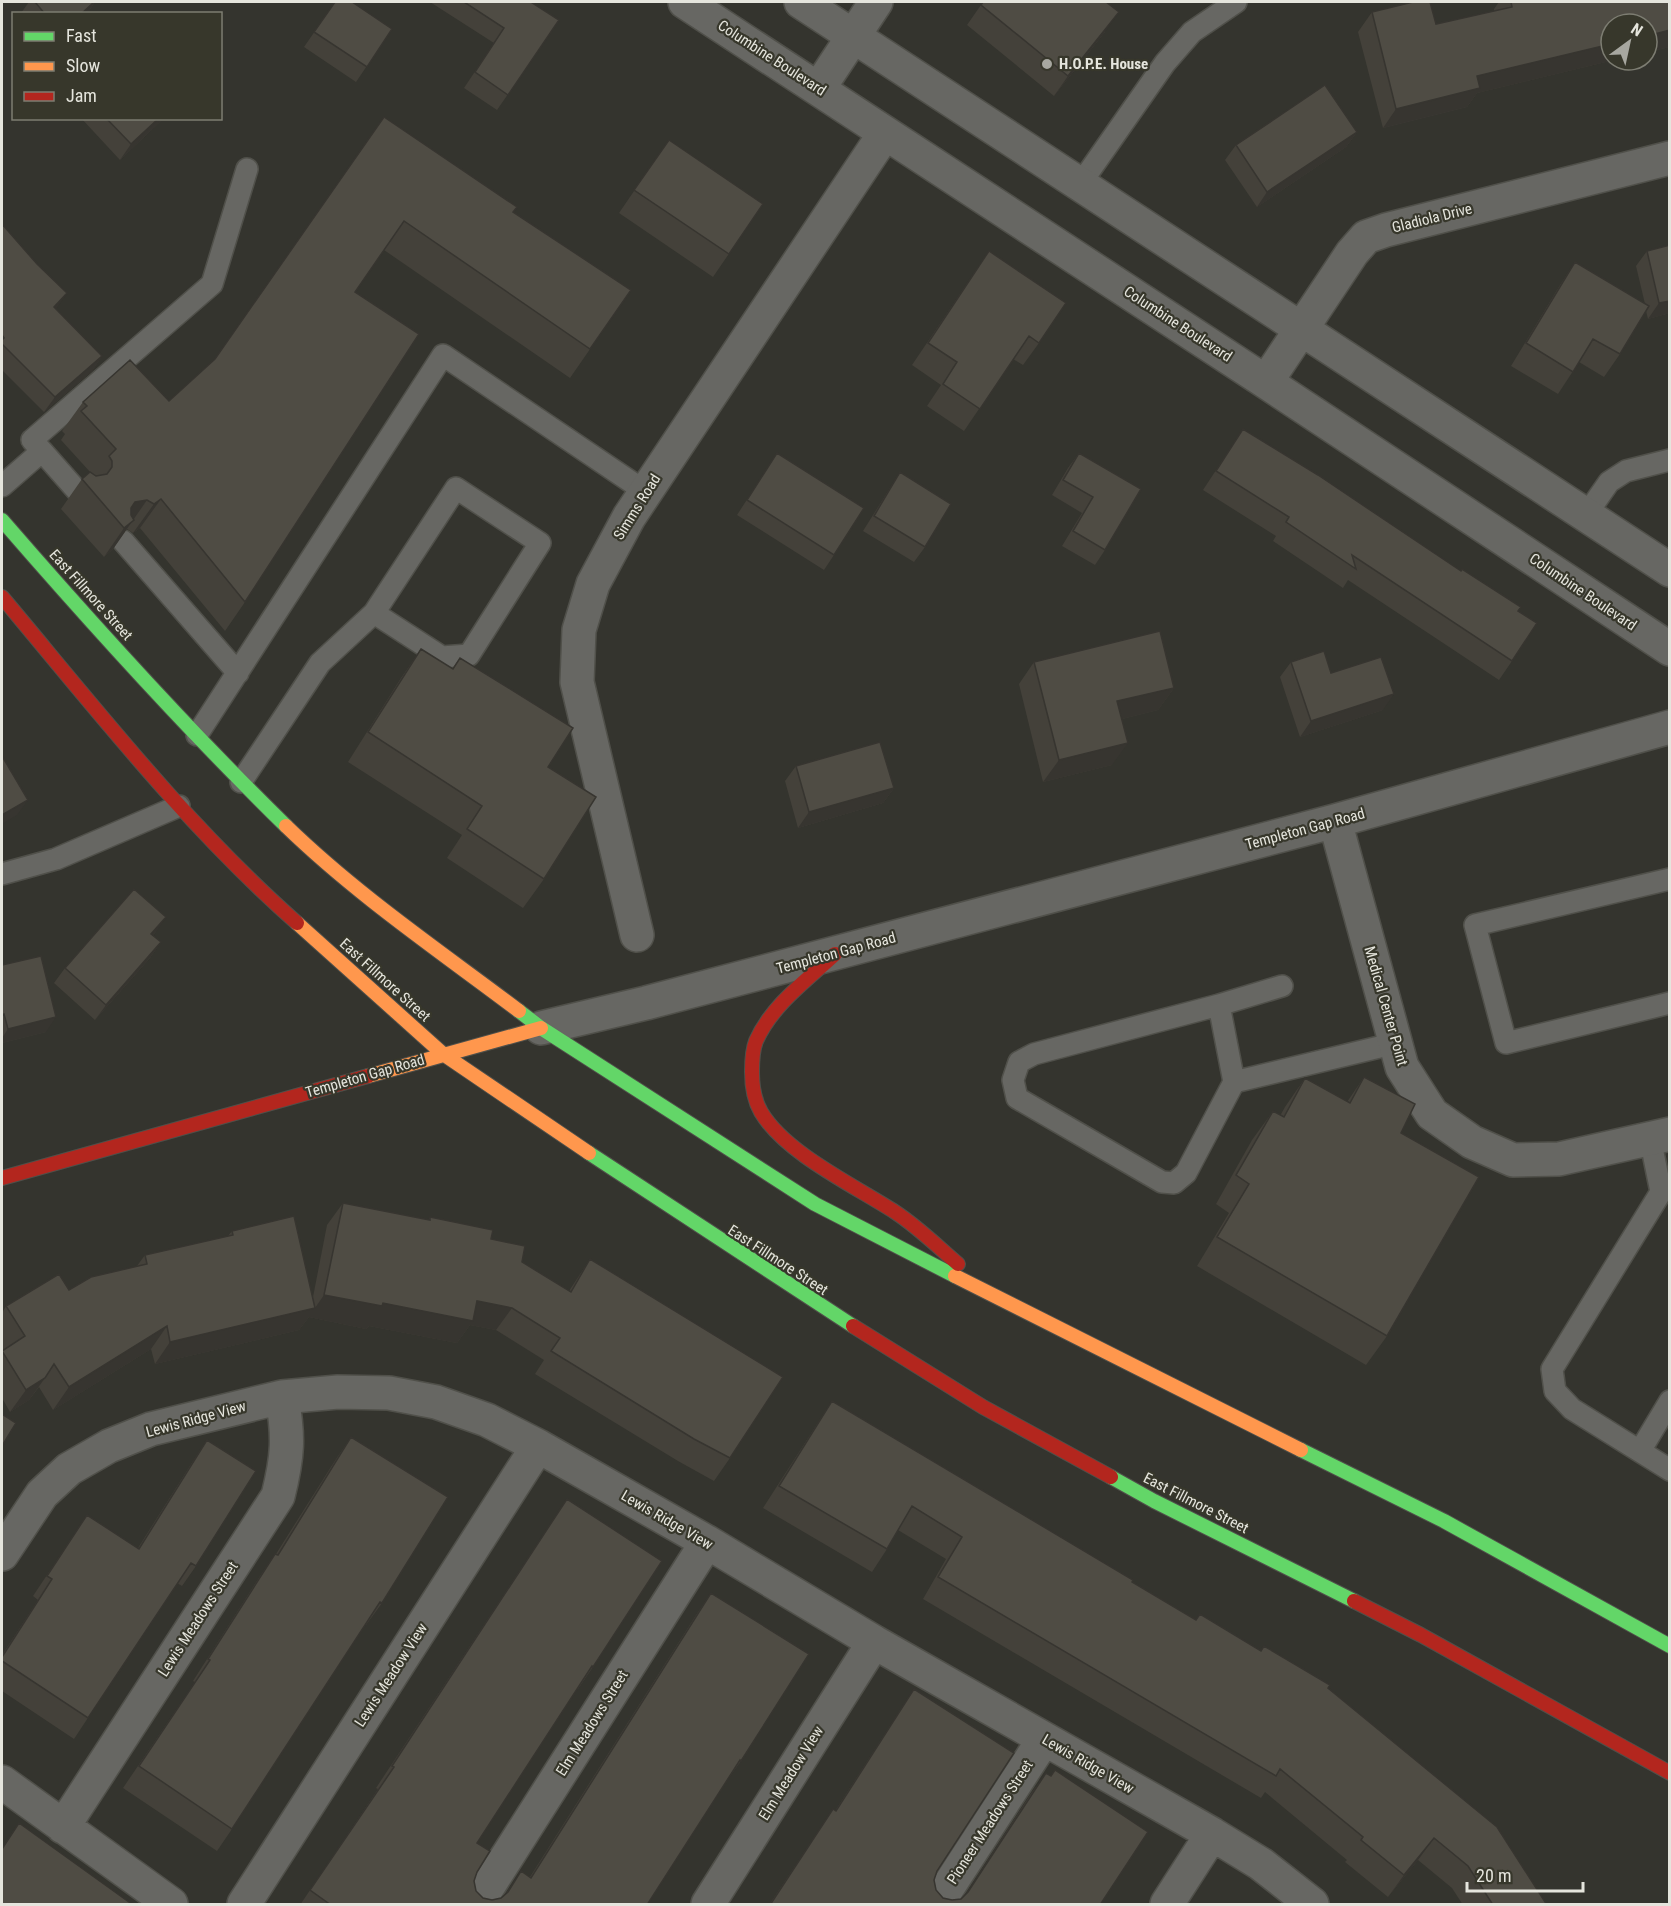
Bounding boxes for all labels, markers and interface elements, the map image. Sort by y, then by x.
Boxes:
legend [12,12,222,120]
north arrow [1599,12,1659,72]
street label: Columbine Boulevard [715,16,829,100]
text: N [1628,19,1646,40]
text: Fast [66,25,97,46]
text: Slow [66,55,101,76]
place label: H.O.P.E. House [1059,55,1148,73]
marker: H.O.P.E. House [1040,57,1054,71]
text: Jam [66,85,97,106]
street label: Gladiola Drive [1390,199,1474,237]
street label: Columbine Boulevard [1121,282,1235,366]
street label: Simms Road [610,471,664,543]
street label: East Fillmore Street [46,546,136,644]
street label: Columbine Boulevard [1526,550,1640,634]
street label: Templeton Gap Road [1243,804,1367,854]
street label: Templeton Gap Road [774,928,898,978]
street label: East Fillmore Street [336,935,434,1025]
street label: Medical Center Point [1360,944,1412,1068]
street label: Templeton Gap Road [303,1050,427,1102]
street label: East Fillmore Street [725,1221,831,1299]
street label: Lewis Ridge View [144,1397,248,1441]
street label: East Fillmore Street [1140,1469,1252,1537]
street label: Lewis Ridge View [618,1486,716,1554]
street label: Lewis Meadows Street [154,1558,242,1680]
street label: Lewis Meadow View [351,1620,431,1730]
street label: Elm Meadows Street [552,1667,632,1779]
street label: Elm Meadow View [755,1722,827,1824]
street label: Lewis Ridge View [1039,1730,1137,1798]
street label: Pioneer Meadows Street [943,1757,1037,1887]
scale bar [1467,1855,1582,1893]
text: 20 m [1476,1865,1511,1886]

